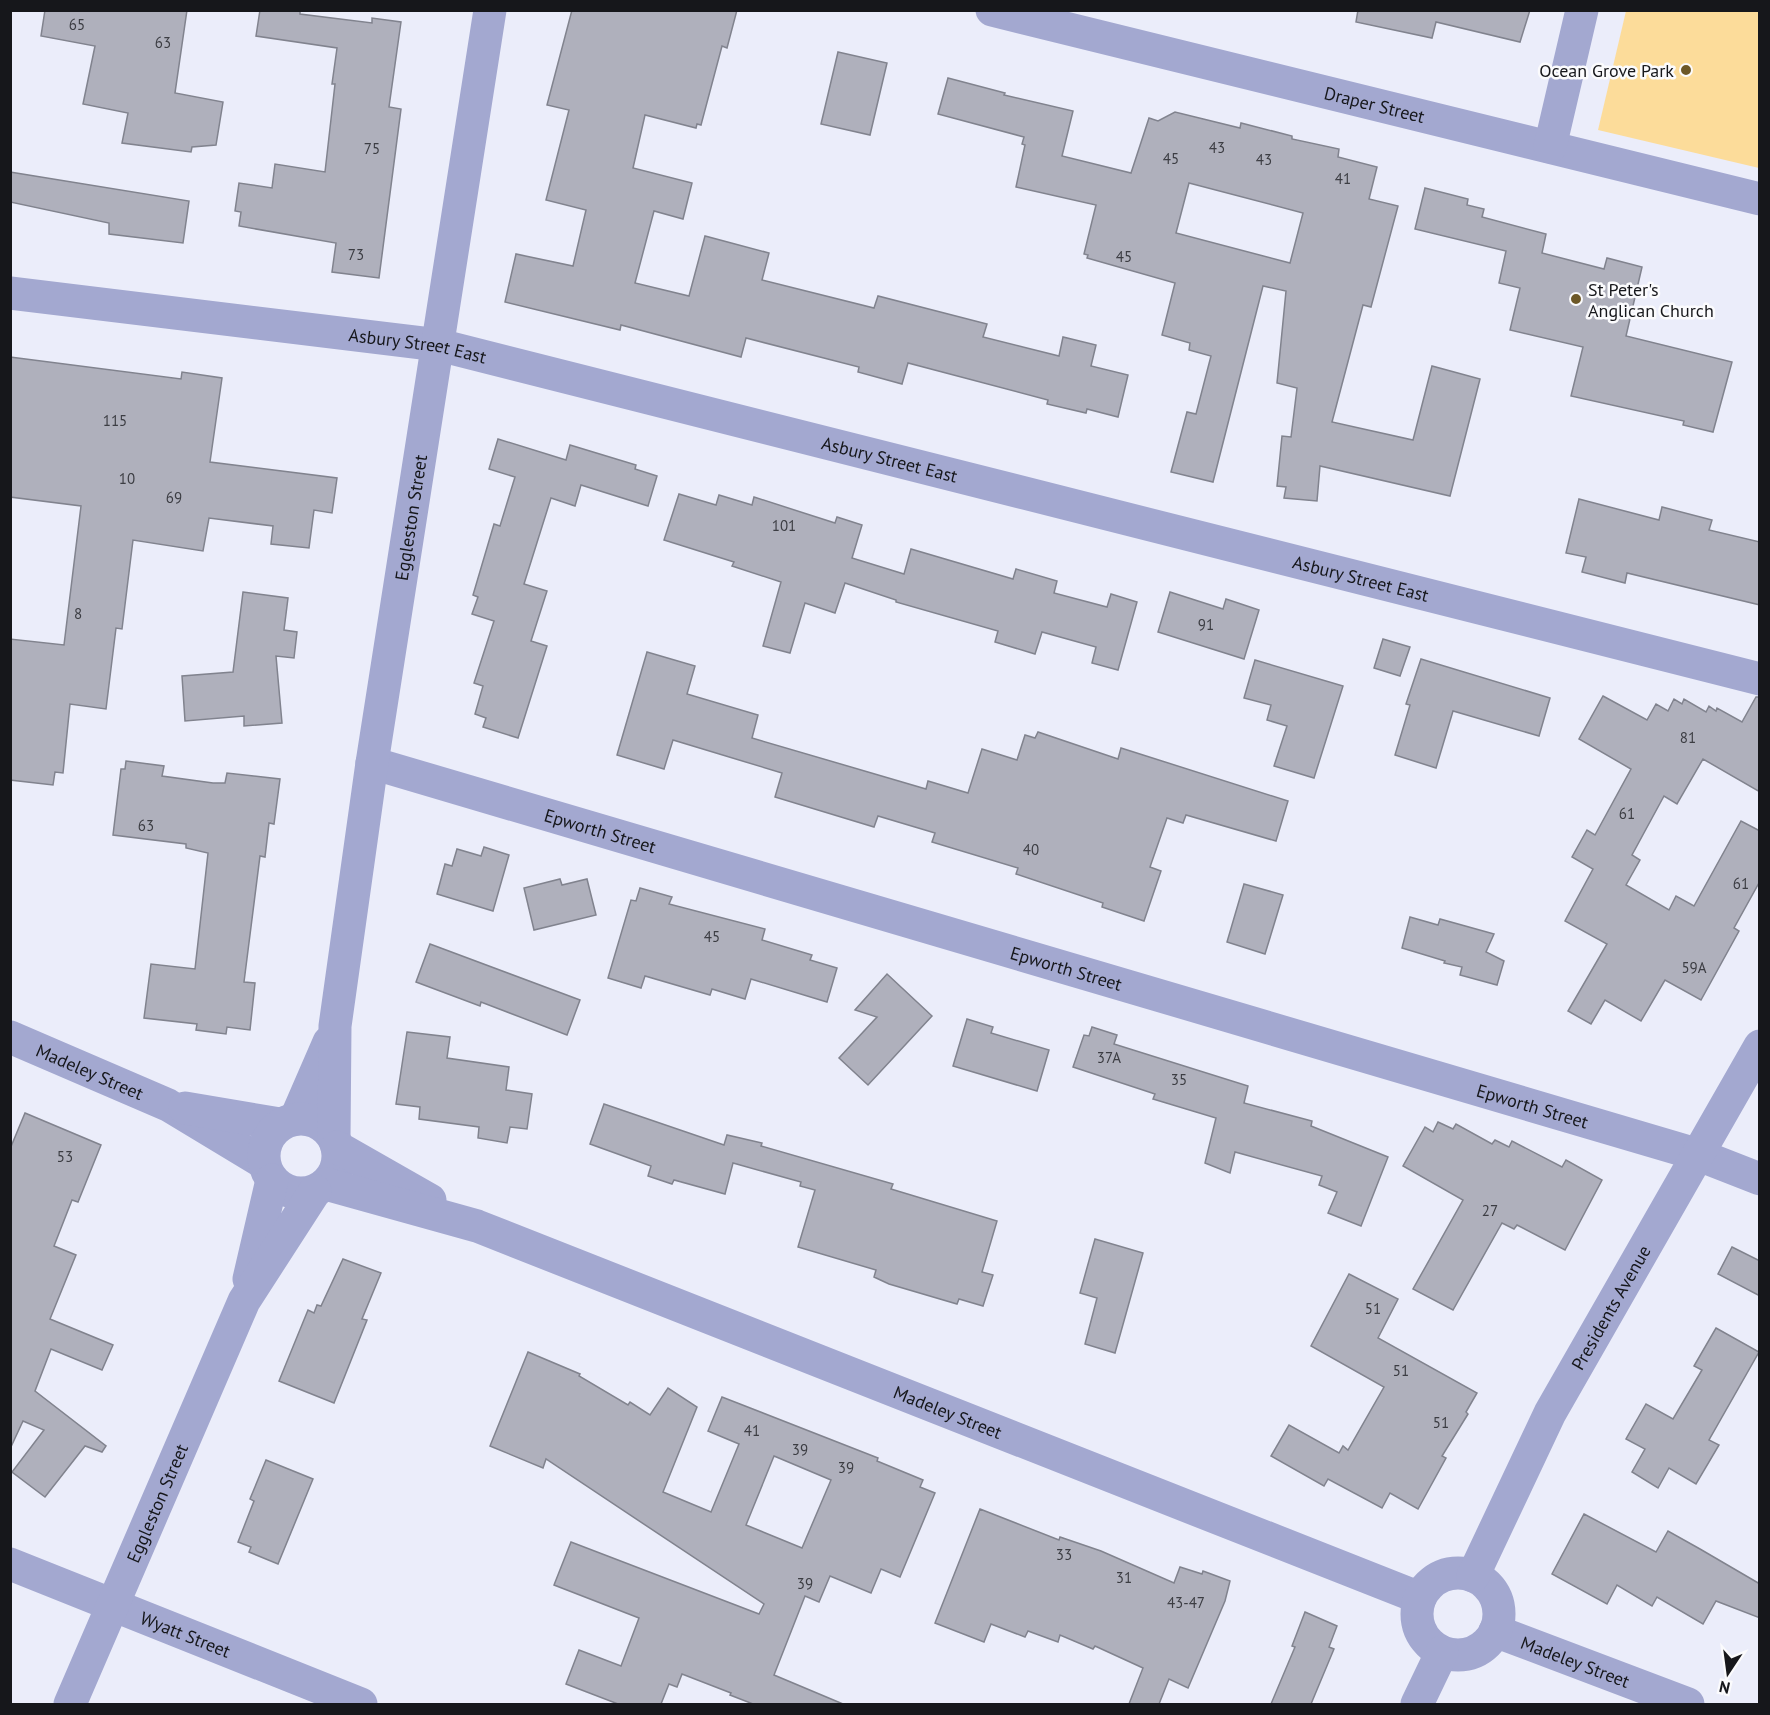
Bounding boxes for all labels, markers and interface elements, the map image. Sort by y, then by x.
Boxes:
house number: 65 [69,15,85,34]
house number: 63 [155,33,171,52]
place label: Ocean Grove Park [1539,59,1674,82]
marker: Ocean Grove Park [1679,63,1693,77]
street label: Draper Street [1322,81,1427,128]
house number: 43 [1209,138,1225,157]
house number: 75 [364,139,380,158]
house number: 45 [1163,149,1179,168]
house number: 43 [1256,150,1272,169]
house number: 41 [1335,169,1351,188]
house number: 73 [348,245,364,264]
house number: 45 [1116,247,1132,266]
place label: St Peter's Anglican Church [1588,278,1714,322]
marker: St Peter's Anglican Church [1569,292,1583,306]
street label: Asbury Street East [347,323,489,368]
house number: 115 [103,411,127,430]
street label: Asbury Street East [819,431,960,487]
street label: Eggleston Street [389,453,432,582]
house number: 10 [119,469,135,488]
house number: 69 [166,488,182,507]
house number: 101 [772,516,796,535]
street label: Asbury Street East [1290,550,1431,606]
house number: 8 [74,604,82,623]
house number: 91 [1198,615,1214,634]
house number: 81 [1680,728,1696,747]
street label: Epworth Street [542,803,659,858]
house number: 61 [1619,804,1635,823]
house number: 63 [138,816,154,835]
house number: 40 [1023,840,1039,859]
house number: 61 [1733,874,1749,893]
house number: 45 [704,927,720,946]
street label: Epworth Street [1008,941,1125,995]
house number: 59A [1681,958,1707,977]
street label: Madeley Street [33,1038,147,1105]
house number: 37A [1097,1048,1121,1067]
house number: 35 [1171,1070,1187,1089]
street label: Epworth Street [1474,1078,1591,1133]
house number: 53 [57,1147,73,1166]
house number: 27 [1482,1201,1498,1220]
street label: Presidents Avenue [1566,1241,1655,1374]
house number: 51 [1365,1299,1381,1318]
house number: 51 [1393,1361,1409,1380]
street label: Madeley Street [890,1380,1005,1444]
house number: 51 [1433,1413,1449,1432]
house number: 41 [744,1421,760,1440]
street label: Eggleston Street [121,1440,193,1566]
house number: 39 [792,1440,808,1459]
house number: 39 [838,1458,854,1477]
house number: 33 [1056,1545,1072,1564]
house number: 31 [1116,1568,1132,1587]
house number: 39 [797,1574,813,1593]
house number: 43-47 [1167,1593,1205,1612]
street label: Wyatt Street [137,1606,234,1662]
street label: Madeley Street [1518,1630,1633,1692]
north arrow [1698,1643,1758,1703]
text: N [1717,1677,1732,1699]

